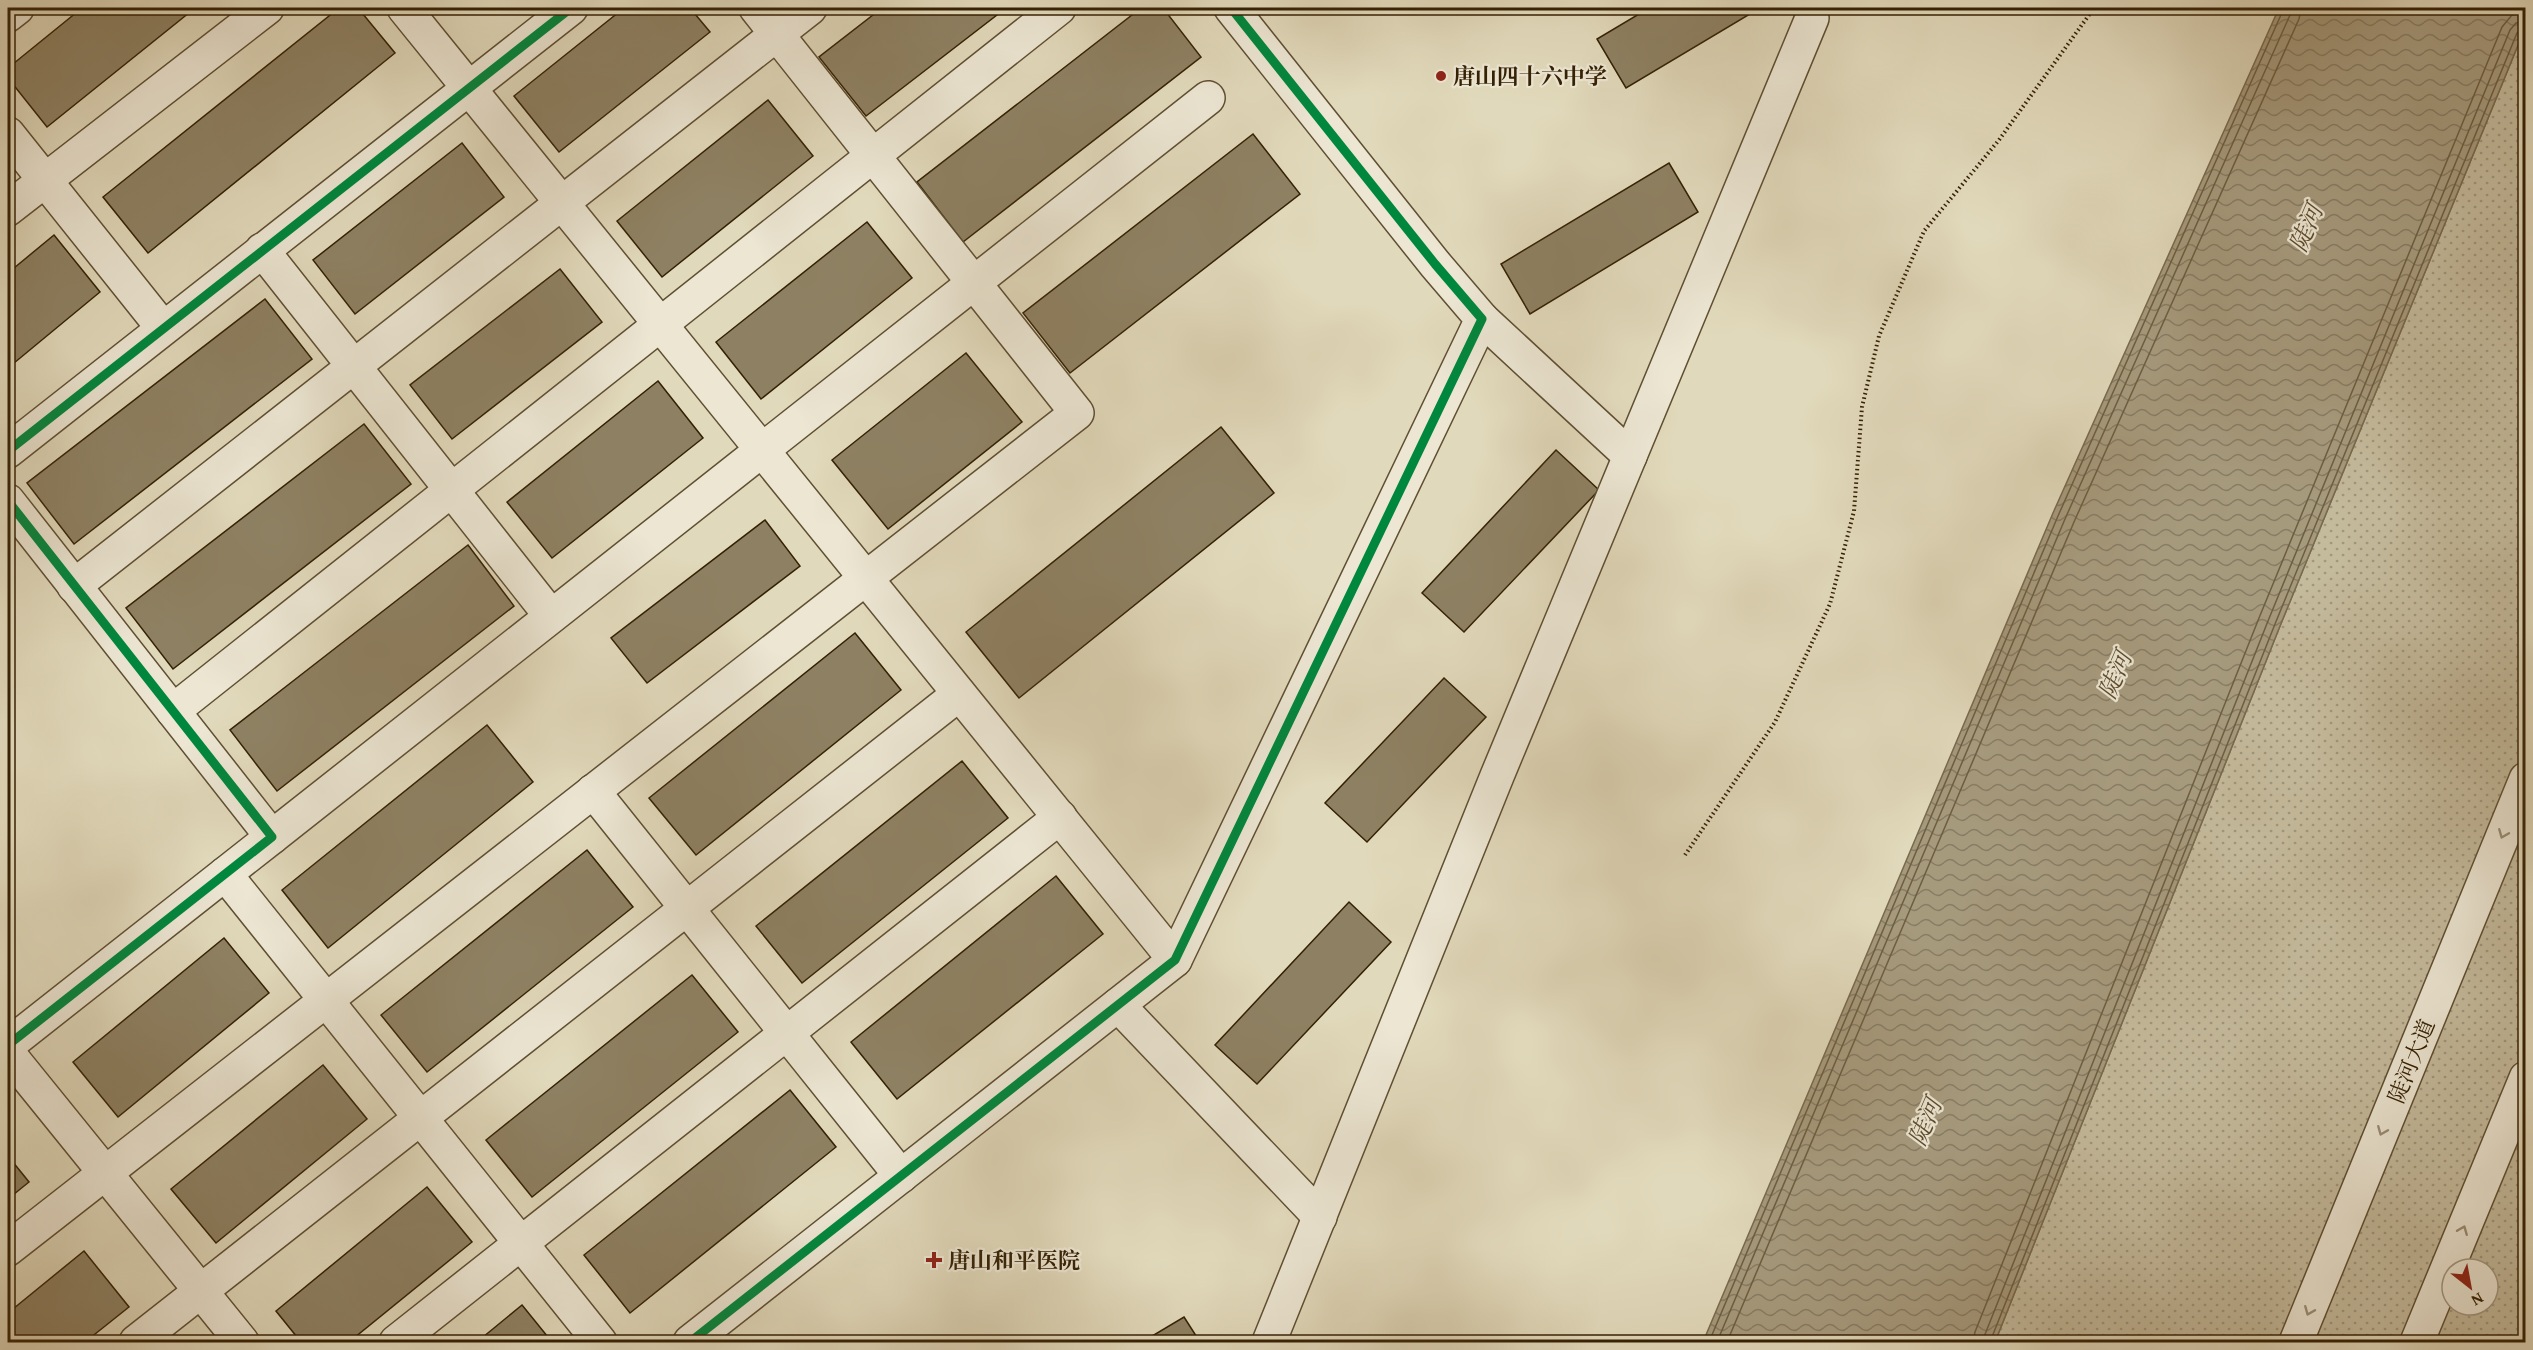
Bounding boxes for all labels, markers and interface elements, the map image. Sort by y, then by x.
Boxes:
place label: 唐山四十六中学 [1453,60,1607,92]
marker: 唐山四十六中学 [1434,69,1448,83]
water label: 陡河 [2281,195,2333,257]
water label: 陡河 [2090,642,2142,704]
one-way arrow [2498,827,2510,838]
street label: 陡河大道 [2380,1014,2442,1108]
water label: 陡河 [1900,1089,1952,1151]
one-way arrow [2377,1125,2389,1136]
one-way arrow [2456,1225,2468,1236]
place label: 唐山和平医院 [948,1244,1080,1276]
marker: 唐山和平医院 [925,1251,943,1269]
north arrow [2440,1257,2500,1317]
text: N [2467,1287,2488,1313]
one-way arrow [2304,1305,2316,1316]

